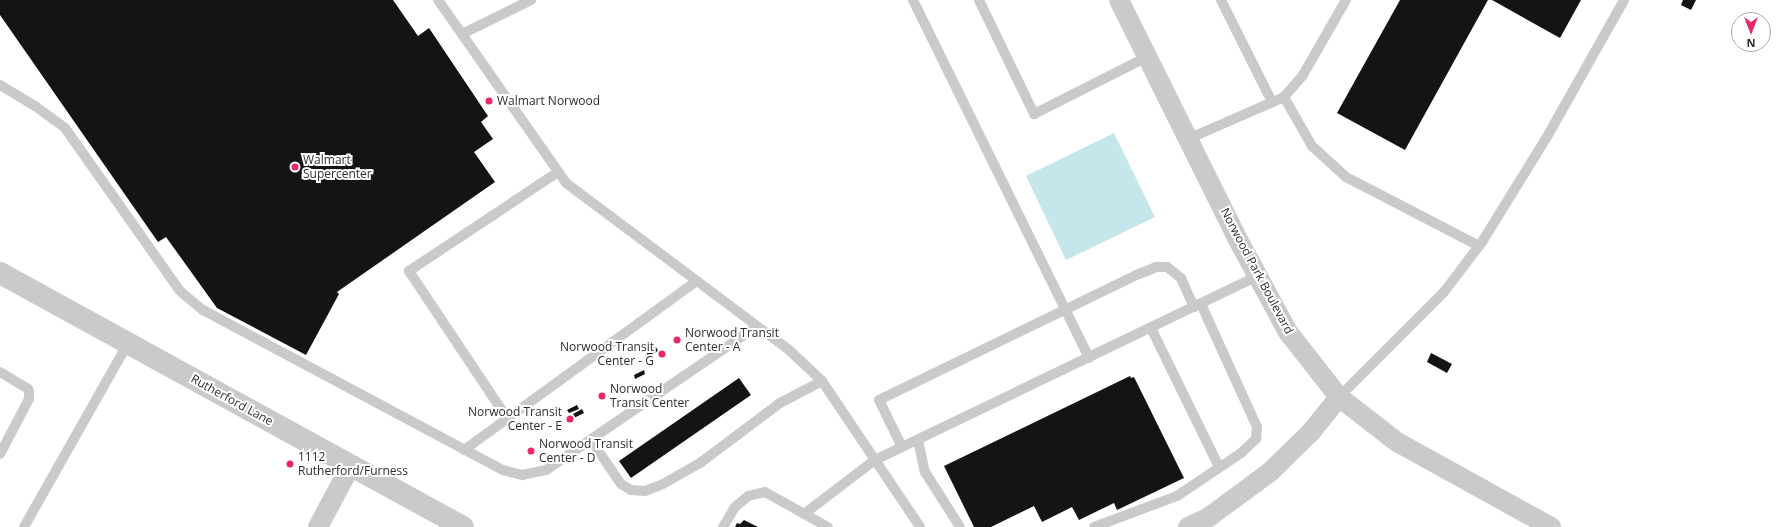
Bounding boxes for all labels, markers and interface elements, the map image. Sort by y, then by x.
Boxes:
north arrow [1731,12,1771,52]
text: N [1747,36,1755,51]
place label: Walmart Norwood [497,94,600,108]
marker: Walmart Norwood [484,96,494,106]
place label: Walmart Supercenter [303,153,372,181]
marker: Walmart Supercenter [290,162,300,172]
street label: Norwood Park Boulevard [1218,206,1296,336]
place label: Norwood Transit Center - A [685,326,779,354]
marker: Norwood Transit Center - A [672,335,682,345]
place label: Norwood Transit Center - G [560,340,654,368]
marker: Norwood Transit Center - G [657,349,667,359]
street label: Rutherford Lane [188,371,276,429]
place label: Norwood Transit Center [610,382,689,410]
marker: Norwood Transit Center [597,391,607,401]
place label: Norwood Transit Center - E [468,405,562,433]
marker: Norwood Transit Center - E [565,414,575,424]
place label: Norwood Transit Center - D [539,437,633,465]
marker: Norwood Transit Center - D [526,446,536,456]
place label: 1112 Rutherford/Furness [298,450,408,478]
marker: 1112 Rutherford/Furness [285,459,295,469]

